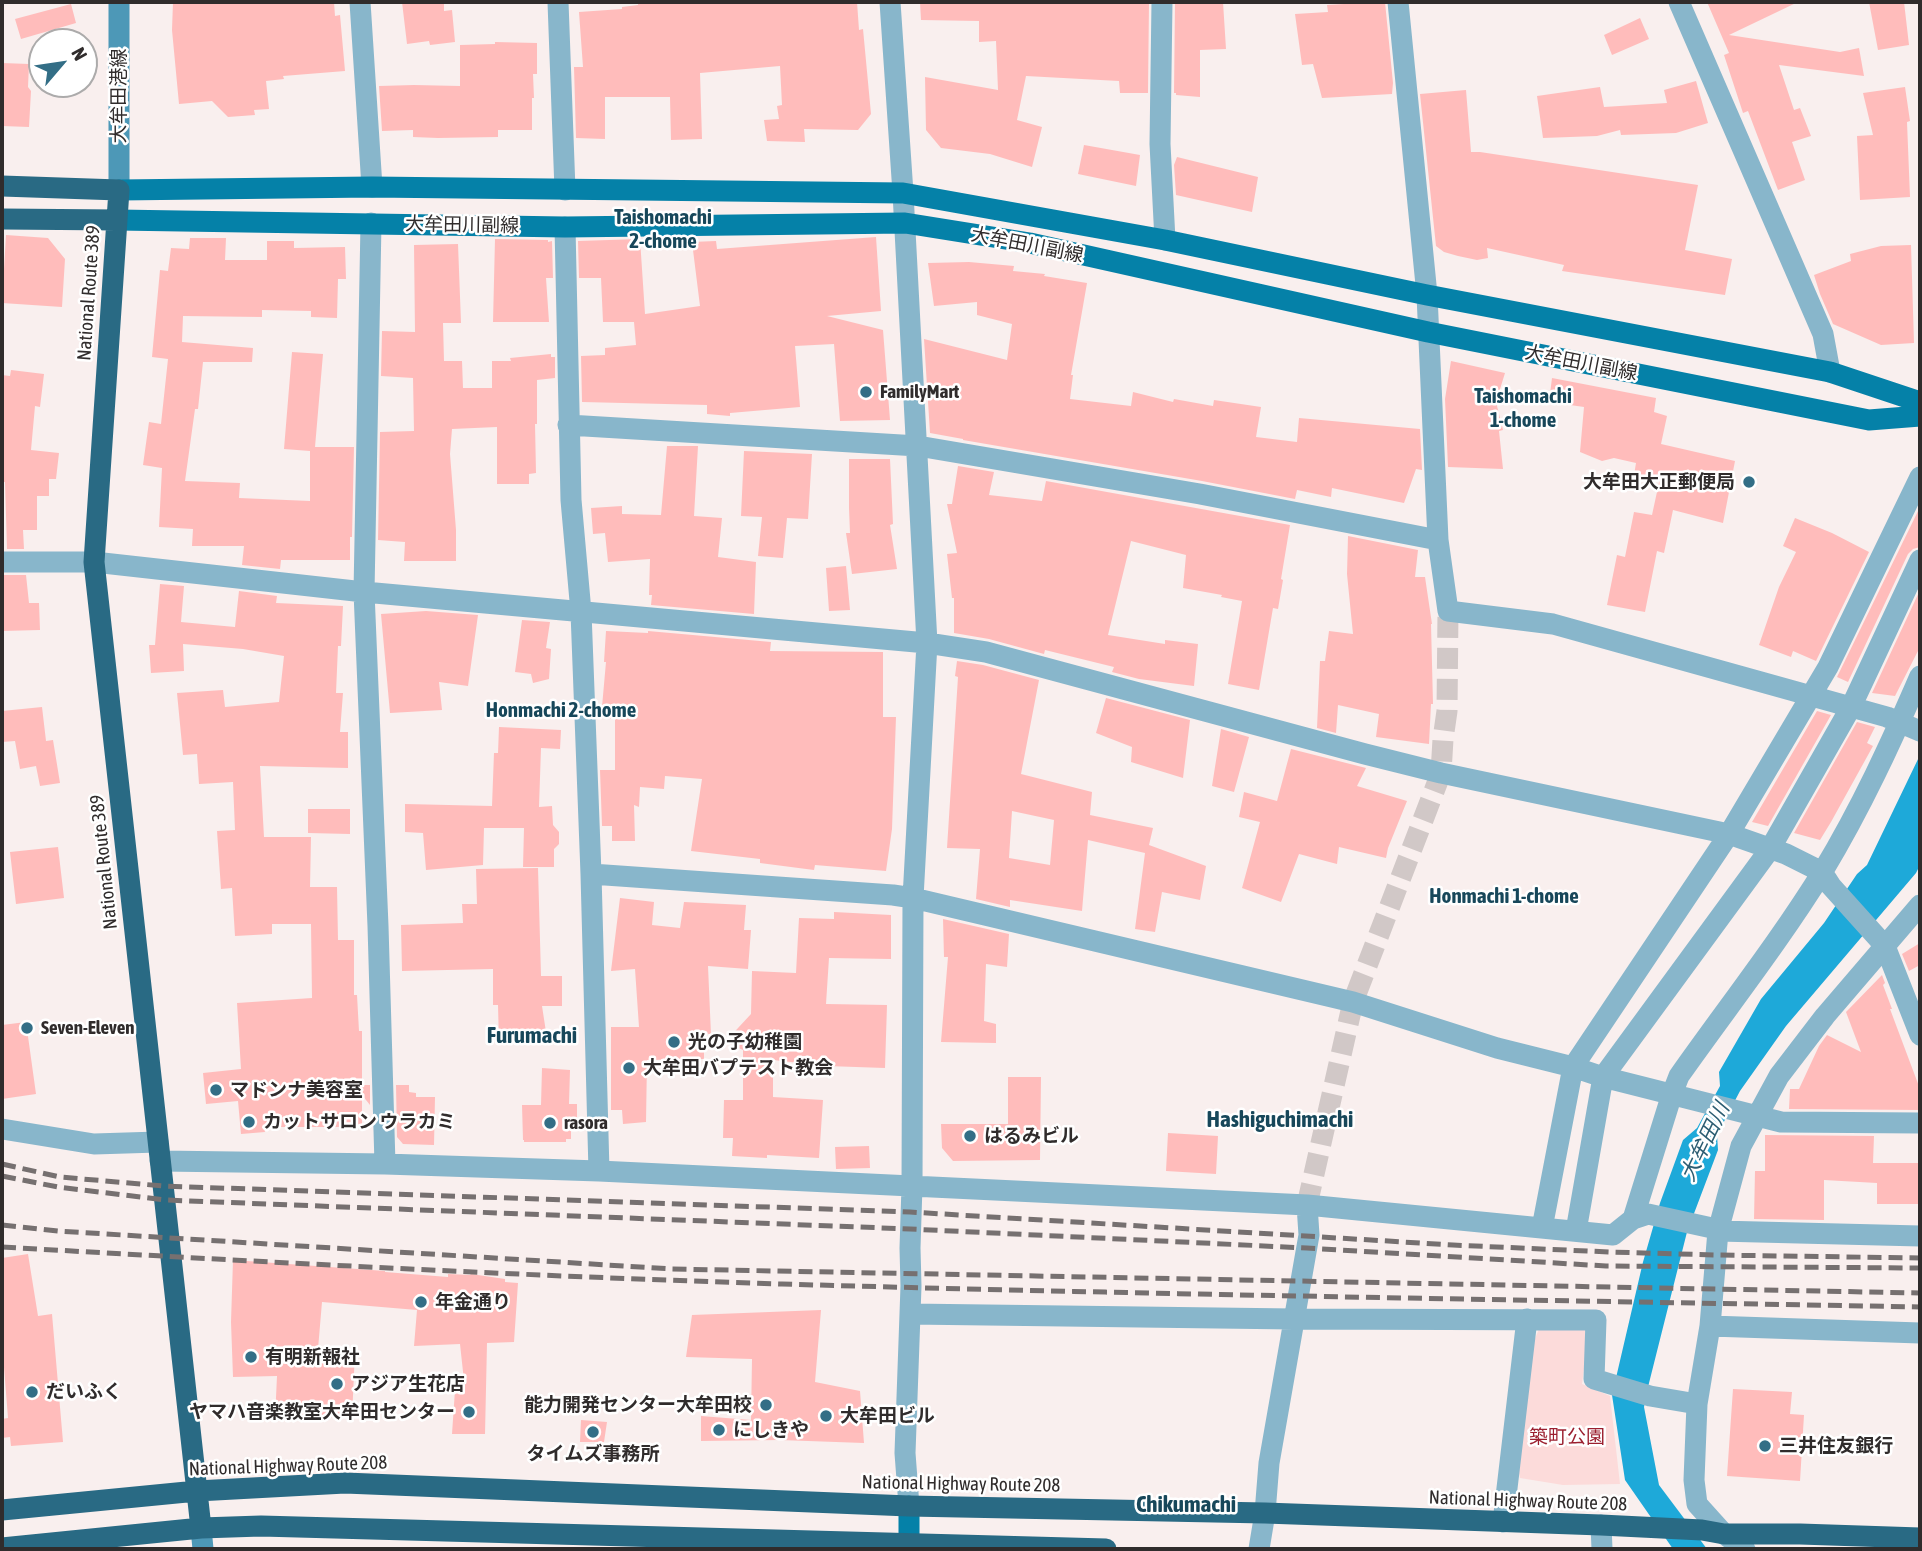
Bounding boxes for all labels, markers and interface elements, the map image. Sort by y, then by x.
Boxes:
north arrow [28,28,98,98]
text: N [67,44,92,64]
street label: 大牟田港線 [108,49,130,143]
district label: Taishomachi 2-chome [614,204,712,254]
street label: 大牟田川副線 [405,213,519,237]
street label: 大牟田川副線 [969,223,1085,267]
street label: National Route 389 [73,225,105,361]
street label: 大牟田川副線 [1523,341,1639,385]
place label: FamilyMart [880,381,959,403]
district label: Taishomachi 1-chome [1474,383,1572,433]
marker: FamilyMart [858,384,874,400]
place label: 大牟田大正郵便局 [1583,471,1735,493]
marker: 大牟田大正郵便局 [1741,474,1757,490]
district label: Honmachi 2-chome [486,697,636,723]
street label: National Route 389 [86,793,122,931]
district label: Honmachi 1-chome [1429,883,1579,909]
place label: Seven-Eleven [41,1017,134,1039]
marker: Seven-Eleven [19,1020,35,1036]
district label: Furumachi [487,1022,577,1050]
place label: 光の子幼稚園 [688,1031,802,1053]
marker: 光の子幼稚園 [666,1034,682,1050]
place label: 大牟田バプテスト教会 [643,1057,833,1079]
marker: 大牟田バプテスト教会 [621,1060,637,1076]
place label: マドンナ美容室 [230,1079,363,1101]
marker: マドンナ美容室 [208,1082,224,1098]
water label: 大牟田川 [1675,1099,1735,1185]
district label: Hashiguchimachi [1207,1106,1353,1134]
place label: カットサロン ウラカミ [263,1111,456,1133]
place label: rasora [564,1112,608,1134]
marker: カットサロン ウラカミ [241,1114,257,1130]
marker: rasora [542,1115,558,1131]
place label: はるみビル [984,1125,1079,1147]
marker: はるみビル [962,1128,978,1144]
place label: 年金通り [435,1291,511,1313]
marker: 年金通り [413,1294,429,1310]
place label: 有明新報社 [265,1346,360,1368]
marker: 有明新報社 [243,1349,259,1365]
place label: アジア生花店 [351,1373,465,1395]
marker: アジア生花店 [329,1376,345,1392]
place label: だいふく [46,1381,122,1403]
marker: だいふく [24,1384,40,1400]
place label: 能力開発センター大牟田校 [524,1394,752,1416]
marker: 能力開発センター大牟田校 [758,1397,774,1413]
place label: ヤマハ音楽教室大牟田センター [189,1401,455,1423]
marker: ヤマハ音楽教室大牟田センター [461,1404,477,1420]
place label: 大牟田ビル [840,1405,935,1427]
marker: 大牟田ビル [818,1408,834,1424]
place label: にしきや [733,1419,809,1441]
marker: にしきや [711,1422,727,1438]
marker: タイムズ事務所 [585,1424,601,1440]
park label: 築町公園 [1529,1426,1605,1448]
place label: 三井住友銀行 [1779,1435,1893,1457]
marker: 三井住友銀行 [1757,1438,1773,1454]
place label: タイムズ事務所 [527,1443,659,1465]
street label: National Highway Route 208 [188,1451,388,1481]
street label: National Highway Route 208 [862,1471,1060,1497]
street label: National Highway Route 208 [1428,1486,1628,1516]
district label: Chikumachi [1136,1491,1236,1519]

